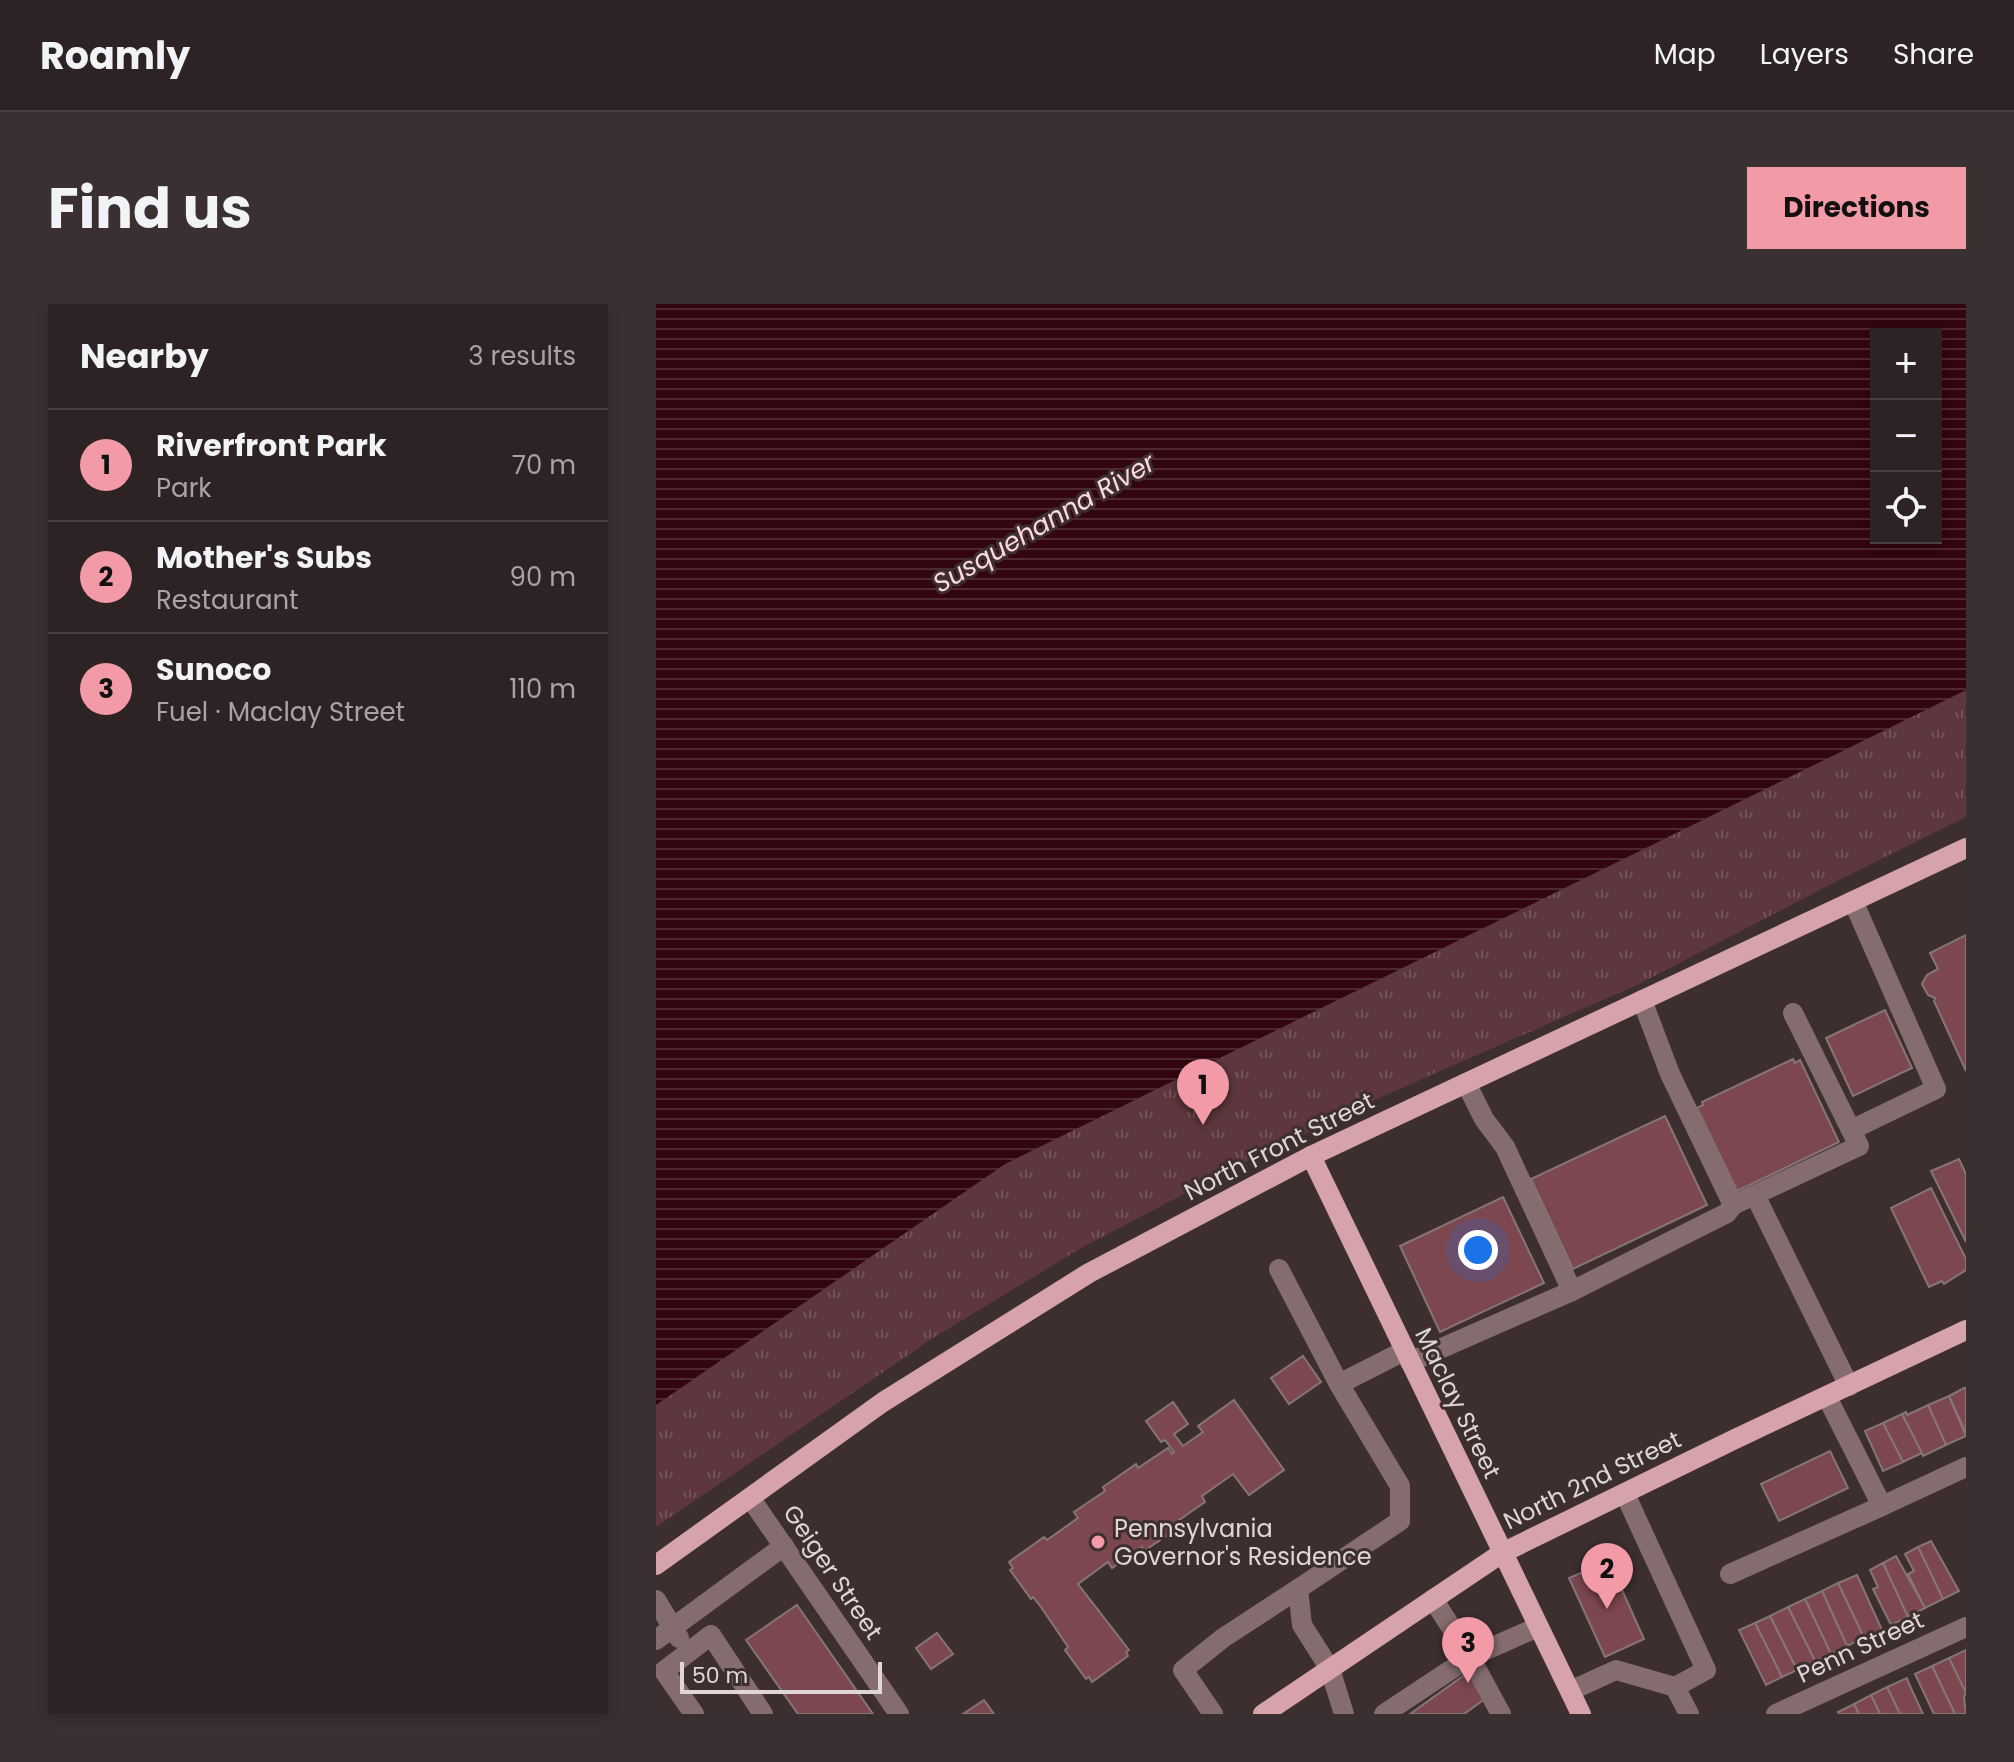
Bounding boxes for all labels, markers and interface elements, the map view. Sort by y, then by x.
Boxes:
text: Roamly [40,29,190,82]
text: Map [1654,35,1716,74]
text: Layers [1760,35,1849,74]
text: Share [1893,35,1974,74]
button: Directions [1747,167,1966,249]
text: Find us [48,169,252,248]
map controls [1870,328,1942,544]
button: + [1870,328,1942,400]
text: Nearby [80,332,209,380]
text: 3 results [468,338,576,374]
button: − [1870,400,1942,472]
text: Riverfront Park [156,424,387,467]
water label: Susquehanna River [926,444,1163,601]
text: 1 [101,447,111,483]
text: 70 m [512,447,576,483]
text: Park [156,470,212,506]
button: locate [1870,472,1942,544]
text: Mother's Subs [156,536,372,579]
text: 2 [99,559,113,595]
text: 90 m [510,559,576,595]
text: Restaurant [156,582,299,618]
text: Sunoco [156,648,271,691]
text: 3 [98,671,114,707]
text: 110 m [509,671,576,707]
text: Fuel · Maclay Street [156,694,405,730]
pin: 1 [1177,1059,1229,1125]
street label: North Front Street [1178,1084,1380,1208]
your location [1458,1230,1498,1270]
street label: Maclay Street [1407,1322,1509,1484]
street label: North 2nd Street [1498,1423,1686,1537]
street label: Geiger Street [776,1498,890,1646]
place label: Pennsylvania Governor's Residence [1114,1512,1372,1573]
marker: Pennsylvania Governor's Residence [1089,1533,1107,1551]
pin: 2 [1581,1543,1633,1609]
street label: Penn Street [1791,1603,1929,1691]
pin: 3 [1442,1617,1494,1683]
scale bar [680,1658,882,1694]
text: 50 m [692,1660,748,1691]

